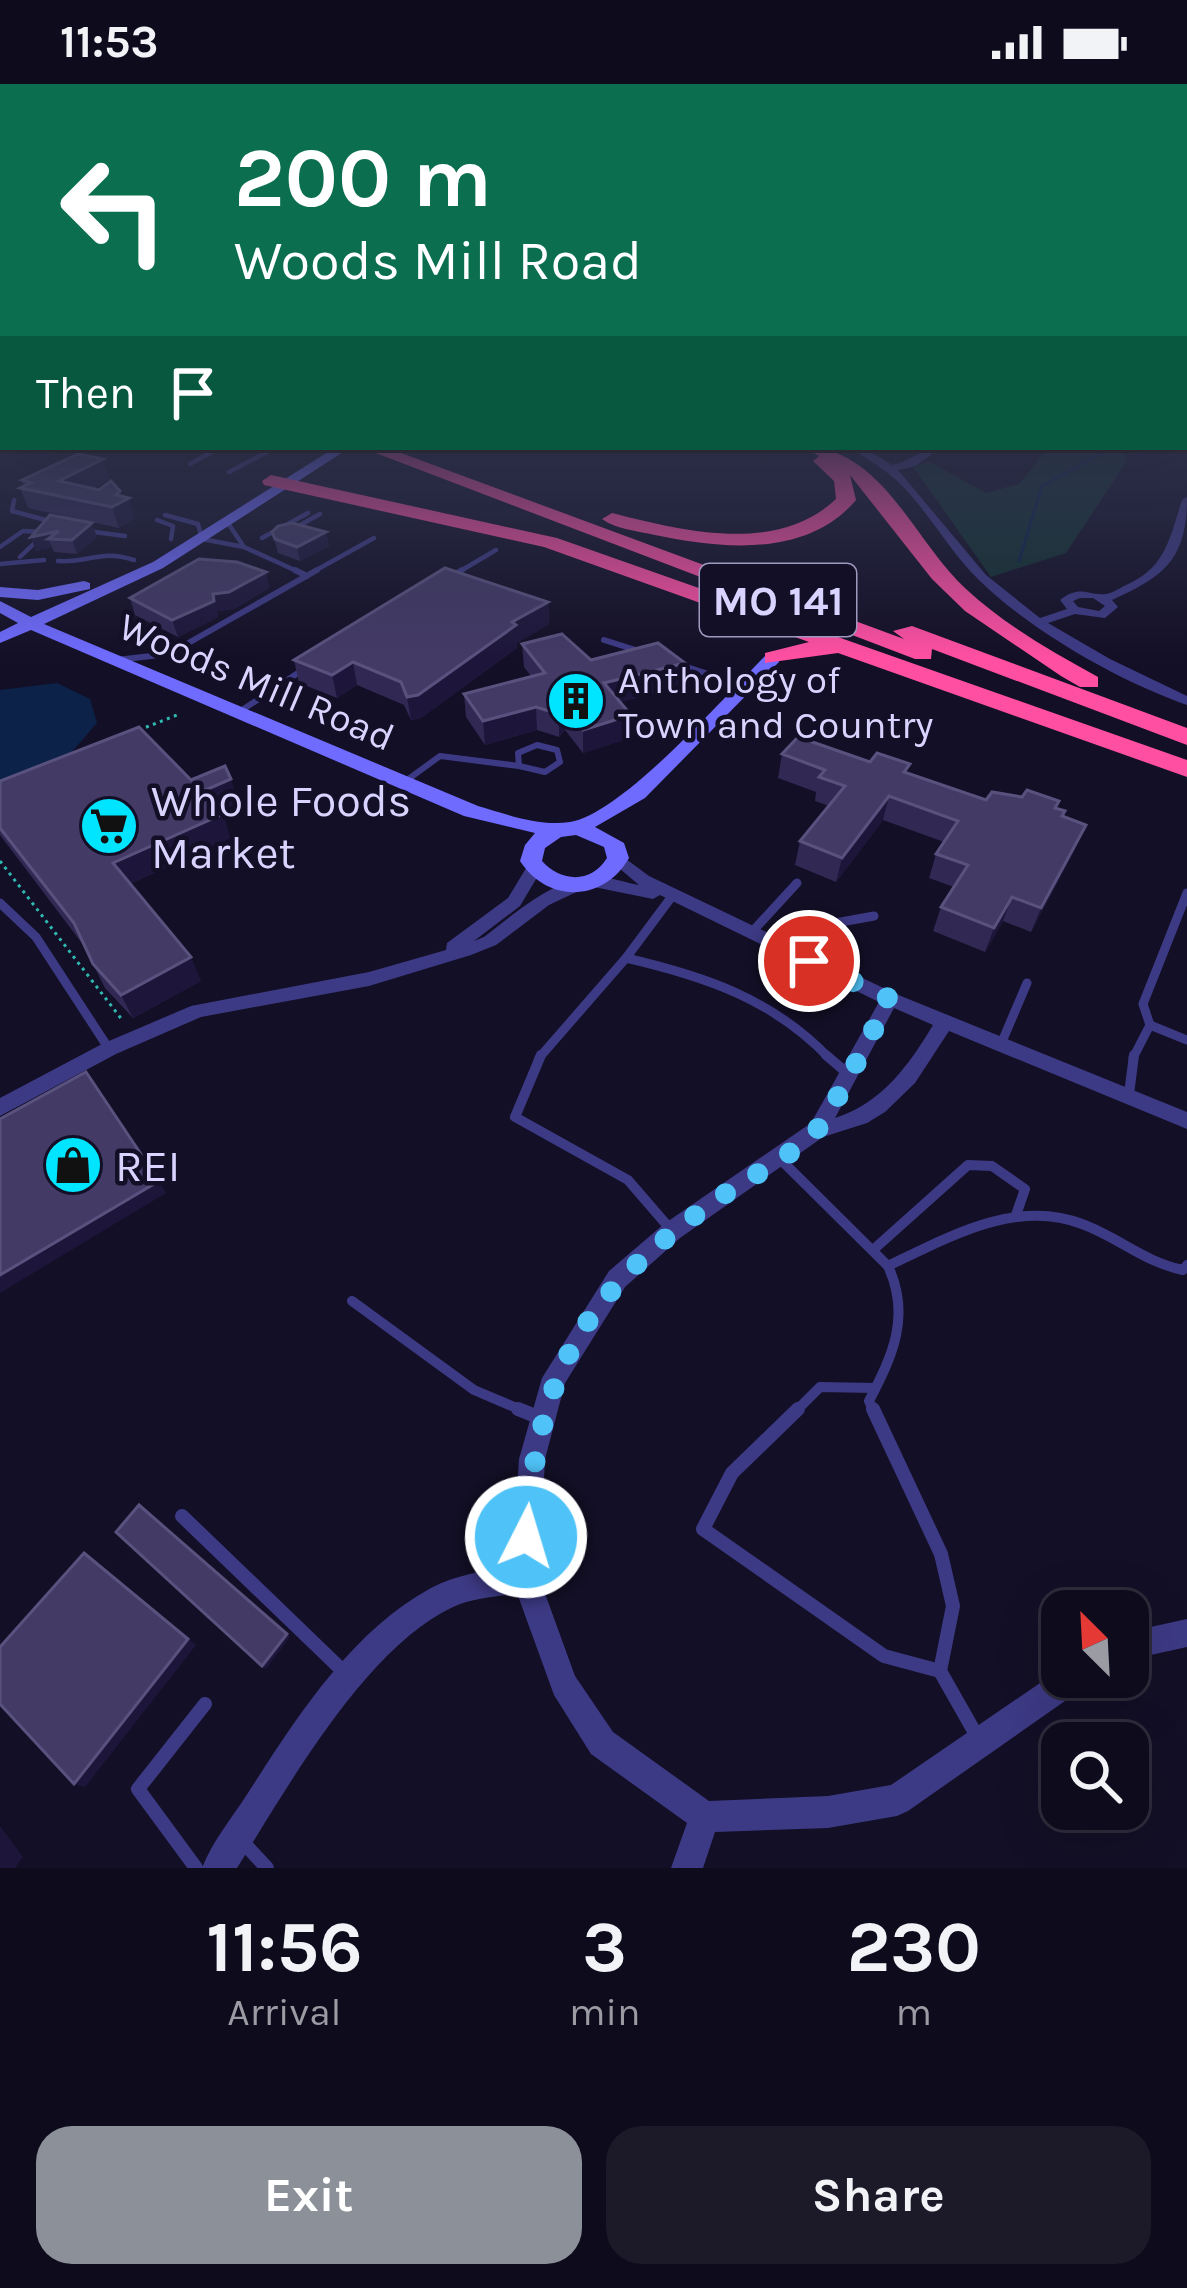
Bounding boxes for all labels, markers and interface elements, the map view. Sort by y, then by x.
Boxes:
text: 11:53 [60,16,158,68]
text: 200 m [234,129,492,227]
icon: left [36,132,192,288]
text: Woods Mill Road [234,229,642,293]
icon: arrive [160,360,226,426]
text: Then [36,367,136,419]
road number: MO 141 [700,564,856,636]
street label: Woods Mill Road [112,603,401,761]
place label: Anthology of Town and Country [618,657,933,748]
building icon: Anthology of Town and Country [545,670,607,732]
place label: Whole Foods Market [151,775,411,879]
supermarket icon: Whole Foods Market [78,795,140,857]
pin [758,910,860,1012]
icon: arrive [776,928,842,994]
shop icon: REI [42,1134,104,1196]
place label: REI [115,1140,180,1192]
position arrow [463,1474,589,1600]
north arrow [1041,1590,1149,1698]
map controls [1041,1590,1149,1830]
button: search [1041,1722,1149,1830]
text: 11:56 [206,1905,363,1989]
text: 3 [582,1905,627,1989]
text: 230 [847,1905,981,1989]
text: Arrival [227,1989,342,2035]
text: min [569,1989,641,2035]
text: m [896,1989,932,2035]
button: Exit [36,2126,582,2264]
button: Share [606,2126,1151,2264]

